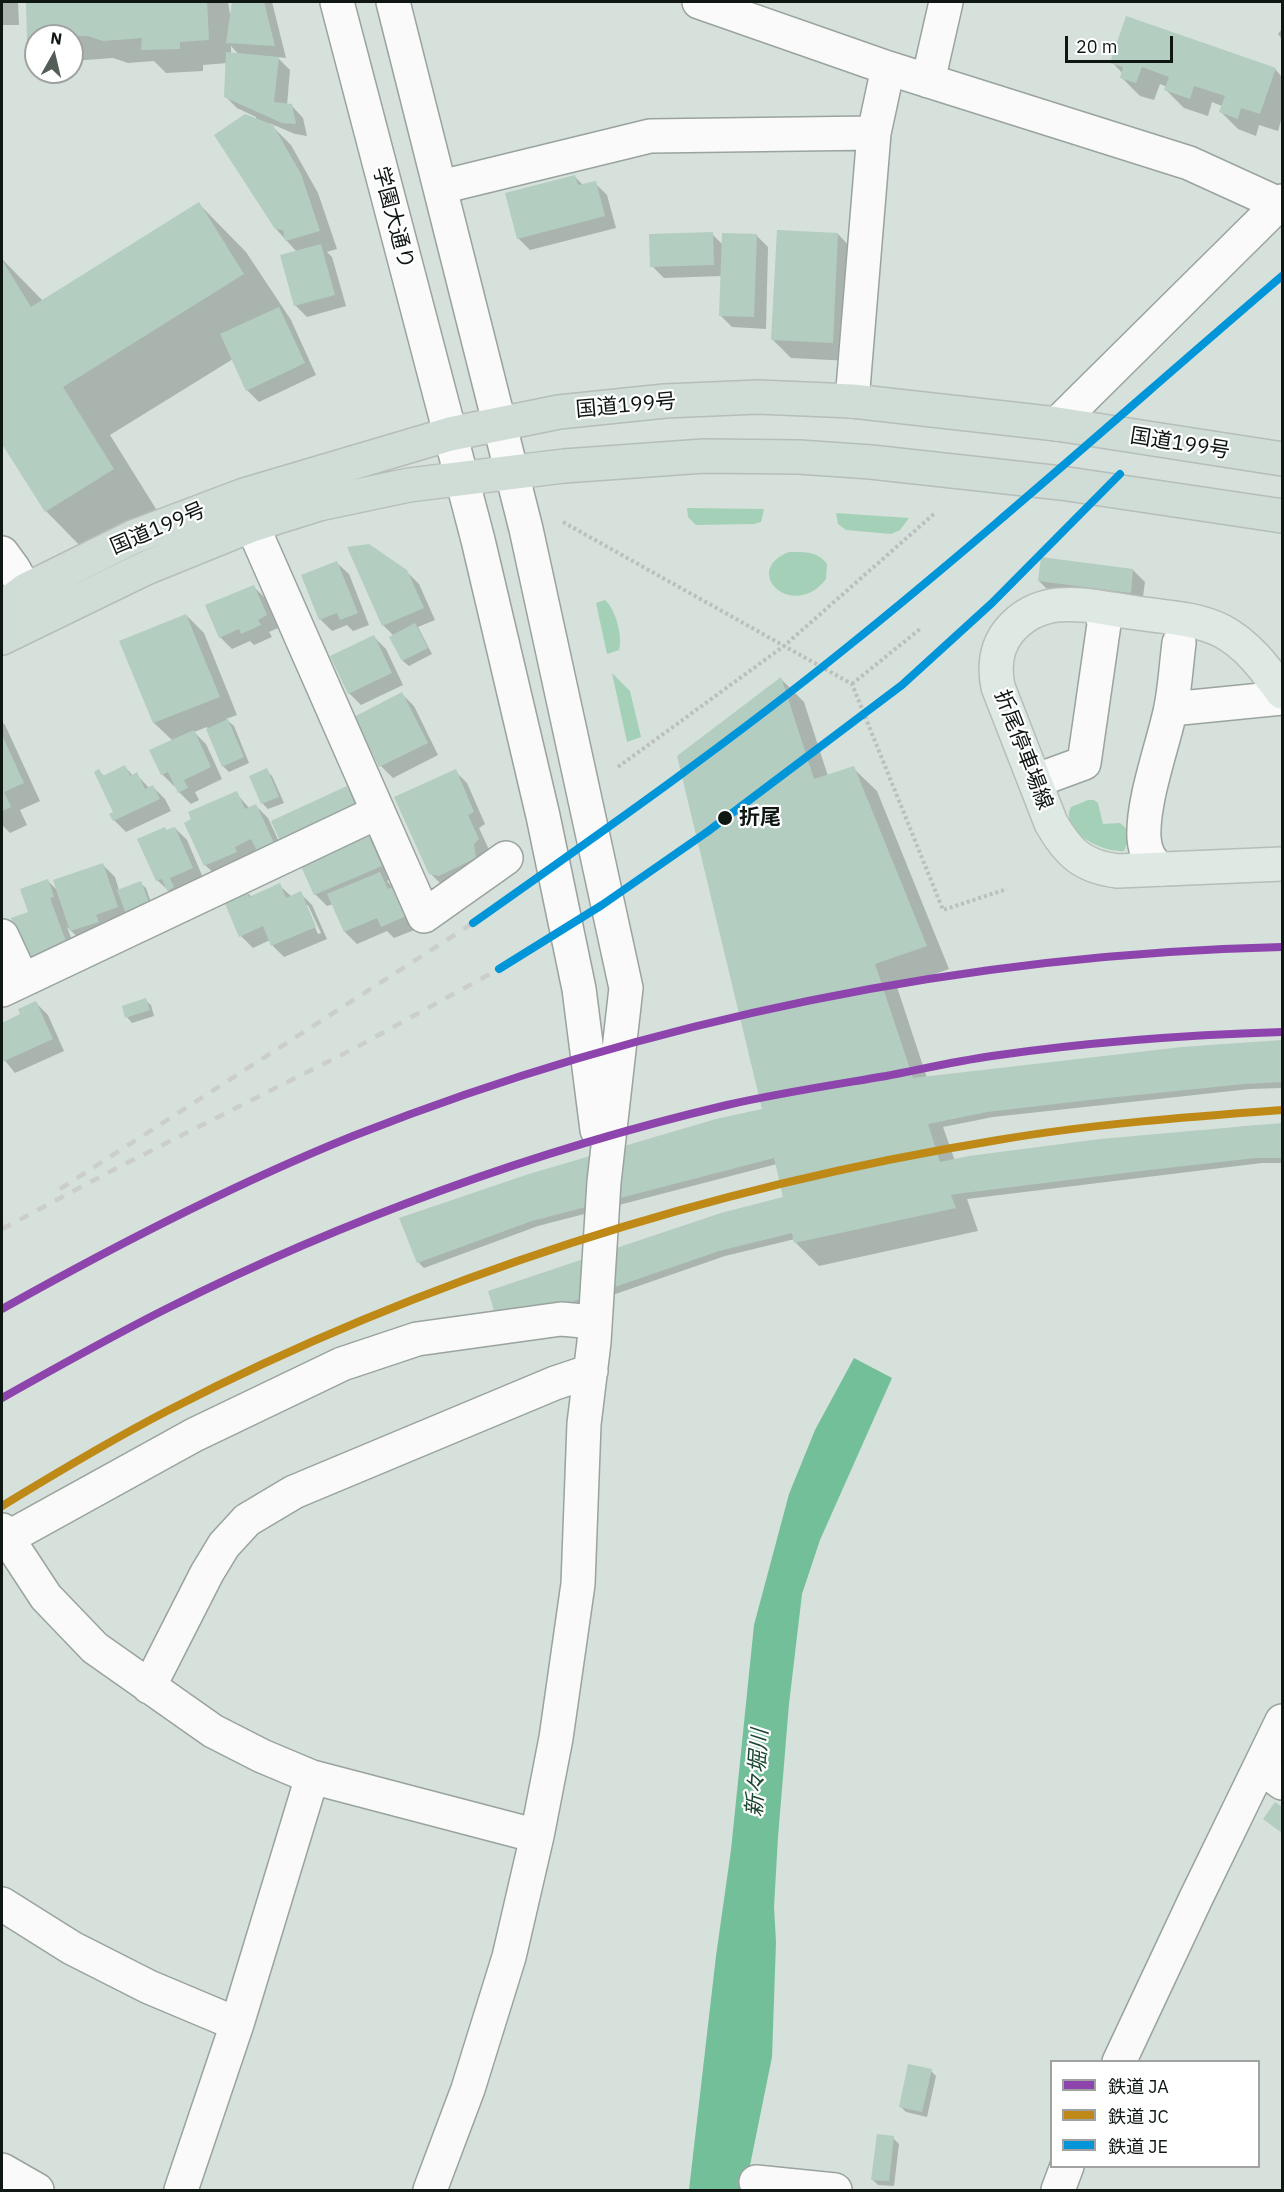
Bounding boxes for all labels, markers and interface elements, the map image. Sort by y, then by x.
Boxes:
north arrow [24,24,84,84]
scale bar [1068,24,1176,62]
text: N [49,27,63,49]
text: 20 m [1076,35,1118,58]
street label: 学園大通り [367,164,419,272]
street label: 国道199号 [575,389,677,423]
street label: 国道199号 [1128,424,1232,464]
street label: 国道199号 [107,498,209,560]
street label: 折尾停車場線 [989,687,1057,813]
place label: 折尾 [739,805,781,831]
marker: 折尾 [716,809,734,827]
water label: 新々堀川 [742,1728,774,1818]
legend [1050,2060,1260,2168]
text: 鉄道 JA [1108,2075,1169,2098]
text: 鉄道 JC [1108,2105,1169,2128]
text: 鉄道 JE [1108,2135,1168,2158]

